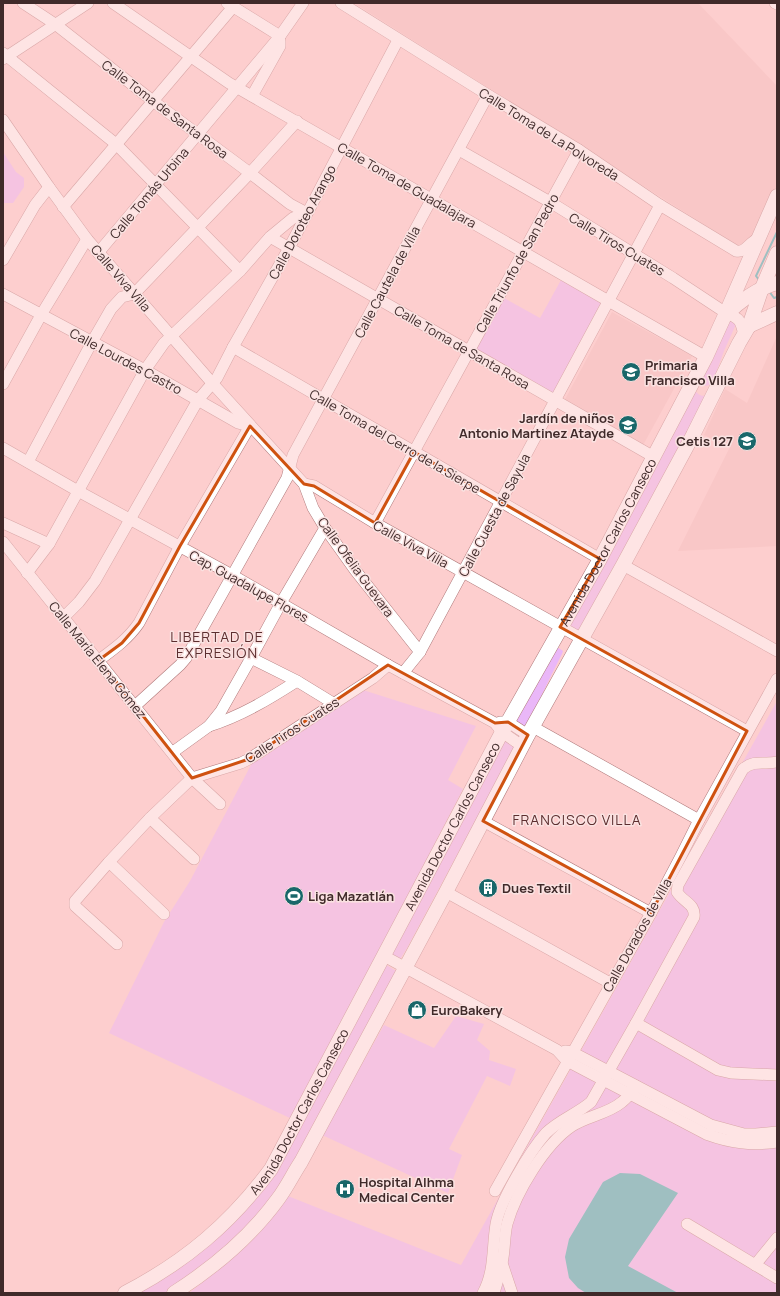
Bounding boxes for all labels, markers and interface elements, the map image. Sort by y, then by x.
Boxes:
street label: Calle Toma de Santa Rosa [98,56,232,162]
street label: Calle Toma de La Polvoreda [476,83,622,185]
street label: Calle Toma de Guadalajara [334,138,480,232]
street label: Calle Tomás Urbina [105,143,193,243]
street label: Calle Doroteo Arango [264,161,340,282]
street label: Calle Triunfo de San Pedro [471,190,563,336]
street label: Calle Tiros Cuates [566,208,668,280]
street label: Calle Cautela de Villa [350,223,424,341]
street label: Calle Viva Villa [87,241,155,315]
street label: Calle Toma de Santa Rosa [391,301,533,393]
street label: Calle Lourdes Castro [67,324,186,398]
place label: Primaria Francisco Villa [645,356,735,389]
school or university icon: Primaria Francisco Villa [620,361,642,383]
street label: Calle Toma del Cerro de la Sierpe [306,385,484,498]
place label: Jardín de niños Antonio Martinez Atayde [459,409,614,442]
school or university icon: Jardín de niños Antonio Martinez Atayde [617,414,639,436]
school or university icon: Cetis 127 [736,430,758,452]
place label: Cetis 127 [676,432,733,450]
street label: Calle Cuesta de Sayula [454,450,534,580]
street label: Avenida Doctor Carlos Canseco [555,455,660,629]
street label: Calle Ofelia Guevara [314,513,398,621]
street label: Calle Viva Villa [370,516,452,572]
street label: Cap. Guadalupe Flores [186,546,312,626]
street label: Calle María Elena Gómez [45,598,151,723]
district label: LIBERTAD DE EXPRESIÓN [170,627,264,662]
street label: Calle Tiros Cuates [241,693,343,767]
street label: Avenida Doctor Carlos Canseco [400,739,504,914]
district label: FRANCISCO VILLA [512,810,642,829]
street label: Calle Dorados de Villa [598,875,676,995]
building icon: Dues Textil [477,877,499,899]
place label: Dues Textil [502,879,571,897]
sports icon: Liga Mazatlán [283,885,305,907]
place label: Liga Mazatlán [308,887,394,905]
shop icon: EuroBakery [406,999,428,1021]
place label: EuroBakery [431,1001,503,1019]
street label: Avenida Doctor Carlos Canseco [245,1025,353,1199]
place label: Hospital Alhma Medical Center [359,1173,454,1206]
hospital icon: Hospital Alhma Medical Center [334,1178,356,1200]

